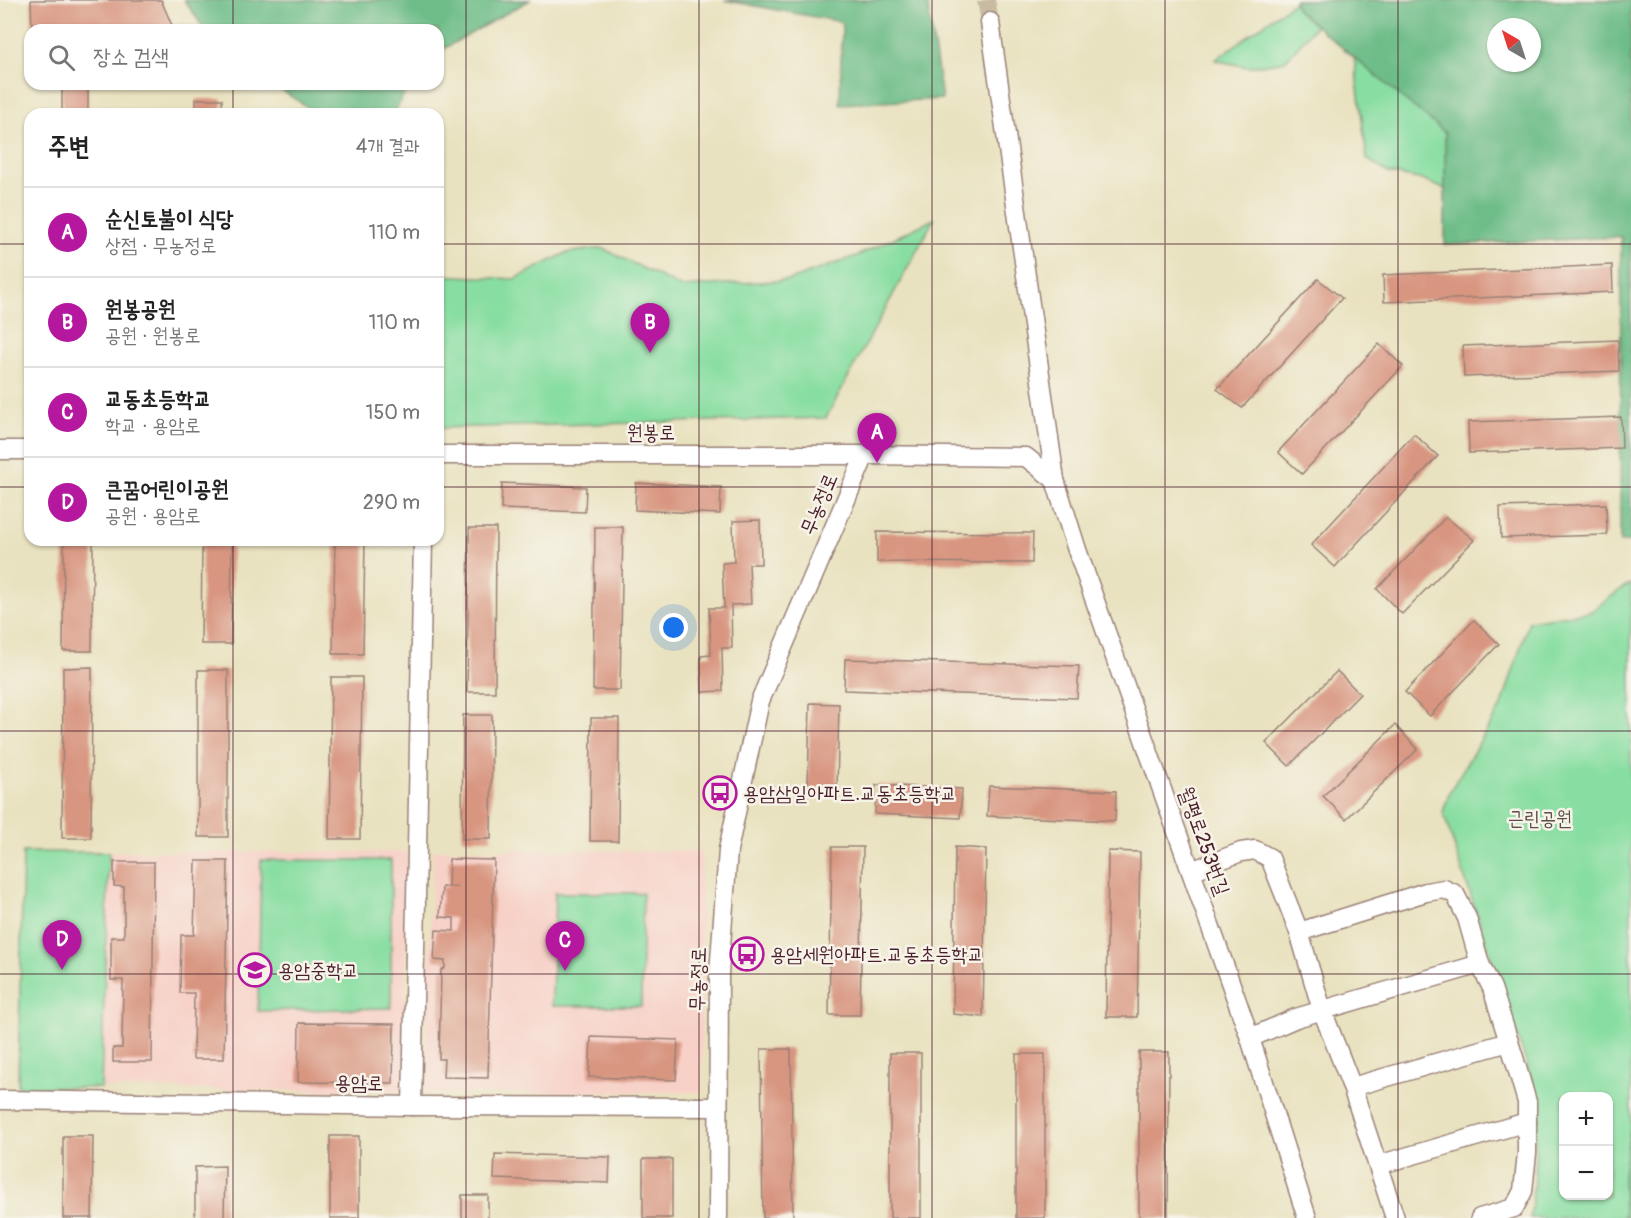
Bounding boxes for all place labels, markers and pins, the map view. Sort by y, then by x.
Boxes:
pin: B [630,304,670,353]
pin: A [858,414,896,463]
bus stop icon: 용암삼일아파트.교동초등학교 [702,775,738,811]
place label: 용암삼일아파트.교동초등학교 [743,781,957,806]
pin: D [42,920,82,970]
pin: C [546,922,584,971]
bus stop icon: 용암세원아파트.교동초등학교 [729,936,765,972]
place label: 용암세원아파트.교동초등학교 [770,942,984,967]
school or university icon: 용암중학교 [237,952,273,988]
place label: 용암중학교 [278,958,358,983]

